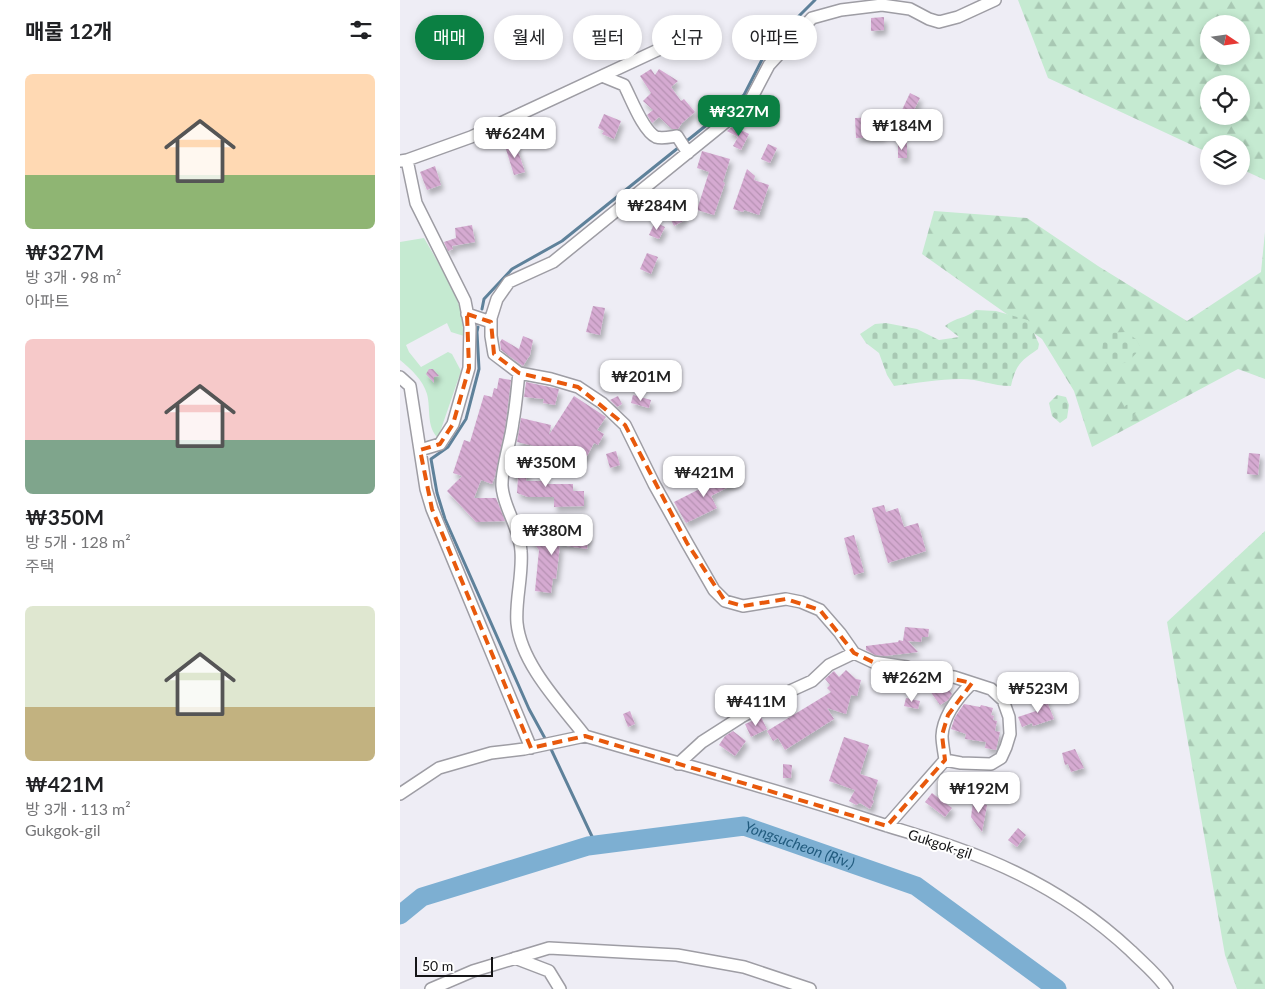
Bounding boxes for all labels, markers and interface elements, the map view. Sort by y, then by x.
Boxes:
chip: 매매 [415,15,484,60]
chip: 월세 [494,15,563,60]
chip: 필터 [573,15,642,60]
chip: 신규 [652,15,722,60]
chip: 아파트 [732,15,817,60]
north arrow [1200,15,1250,65]
map controls [1200,15,1250,185]
icon: filters [347,16,375,44]
text: 매물 12개 [25,18,112,43]
button: locate [1200,75,1250,125]
pin: ₩327M [704,94,774,137]
text: ₩327M [709,101,769,120]
icon: home [155,106,245,196]
pin: ₩184M [867,108,937,151]
text: ₩184M [872,115,932,134]
pin: ₩624M [480,116,550,159]
text: ₩624M [485,123,545,142]
button: layers [1200,135,1250,185]
pin: ₩284M [622,188,692,231]
text: ₩284M [627,195,687,214]
text: ₩327M [25,239,104,264]
text: 방 3개 · 98 m² [25,267,121,286]
text: 아파트 [25,291,69,310]
pin: ₩201M [606,360,676,402]
text: ₩201M [611,366,671,385]
icon: home [155,371,245,461]
pin: ₩350M [511,446,581,488]
text: ₩350M [516,452,576,471]
pin: ₩421M [669,456,739,498]
text: ₩421M [674,462,734,481]
text: ₩350M [25,504,104,529]
pin: ₩380M [517,514,587,556]
text: ₩380M [522,520,582,539]
text: 방 5개 · 128 m² [25,532,131,551]
text: 주택 [25,556,54,575]
icon: home [155,639,245,729]
pin: ₩262M [877,660,947,703]
text: ₩262M [882,667,942,686]
pin: ₩523M [1003,672,1073,714]
text: ₩523M [1008,678,1068,697]
pin: ₩411M [721,684,791,727]
text: ₩411M [726,691,786,710]
text: ₩421M [25,771,104,796]
pin: ₩192M [944,772,1014,814]
text: ₩192M [949,778,1009,797]
text: 방 3개 · 113 m² [25,799,131,818]
water label: Yongsucheon (Riv.) [742,817,857,872]
text: Gukgok-gil [25,820,101,839]
street label: Gukgok-gil [906,825,974,862]
scale bar [415,954,492,977]
text: 50 m [422,957,453,974]

